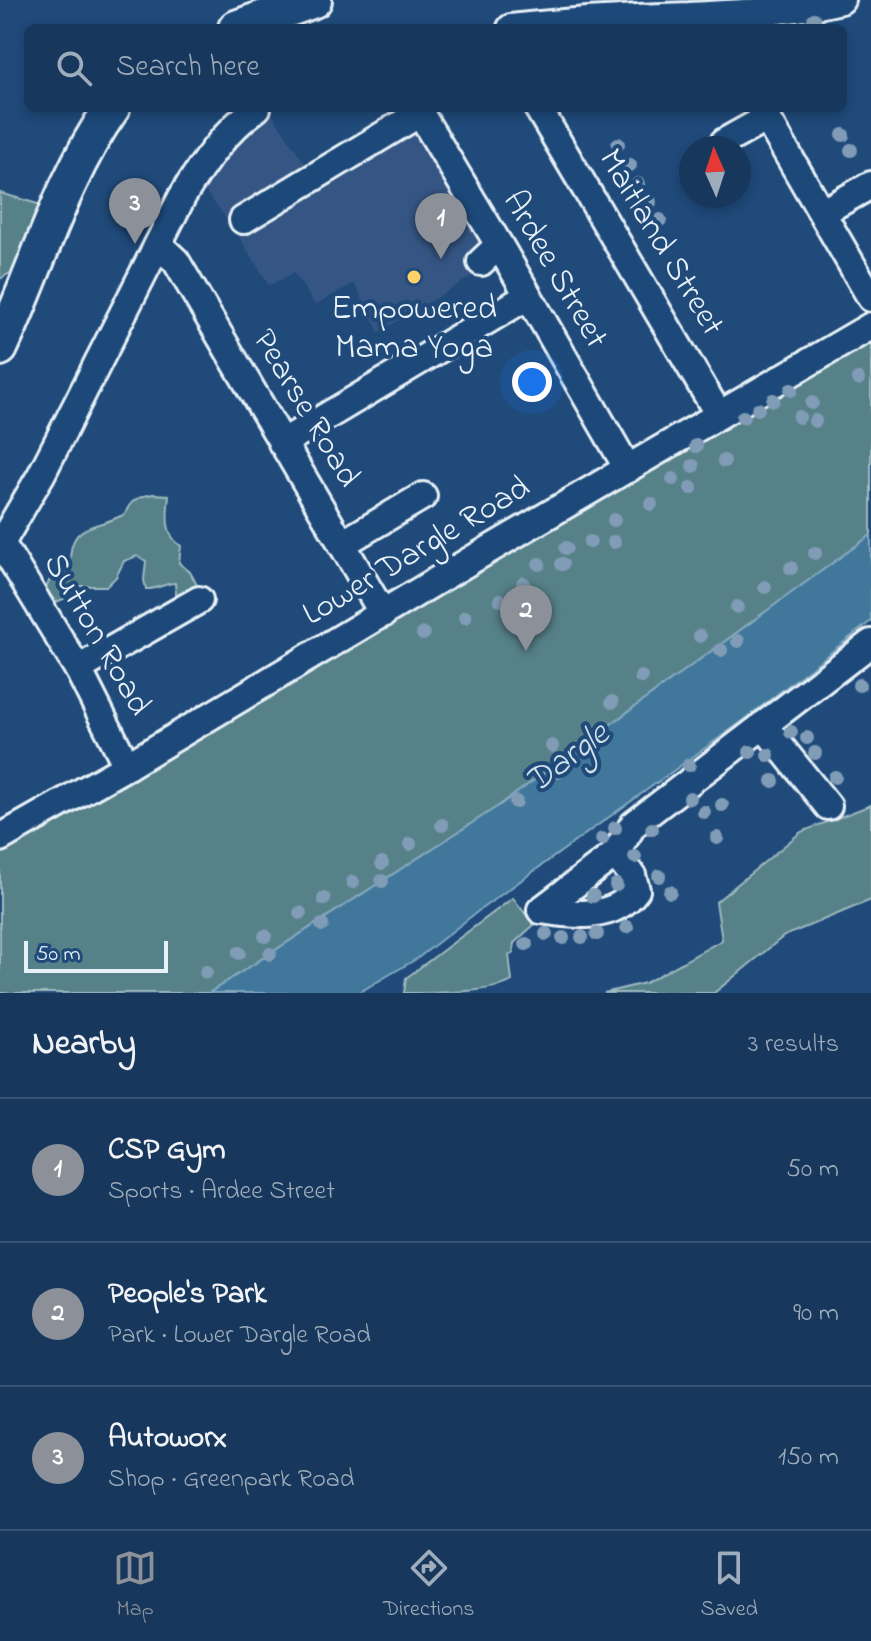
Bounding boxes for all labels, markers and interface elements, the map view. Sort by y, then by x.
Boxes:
search box [24,24,847,112]
icon: search [52,46,96,90]
text: Search here [116,46,260,90]
north arrow [679,136,751,208]
street label: Maitland Street [584,140,736,346]
pin: 3 [109,178,161,244]
street label: Ardee Street [489,182,619,358]
pin: 1 [415,193,467,259]
marker: Empowered Mama Yoga [405,268,423,286]
place label: Empowered Mama Yoga [331,285,497,374]
street label: Pearse Road [238,320,372,498]
your location [512,362,552,402]
street label: Lower Dargle Road [294,464,540,640]
street label: Sutton Road [29,544,163,726]
pin: 2 [500,585,552,651]
water label: Dargle [515,708,623,808]
scale bar [24,937,168,973]
text: 50 m [36,939,81,971]
text: Nearby [32,1020,136,1070]
text: 3 results [748,1026,839,1064]
text: CSP Gym [108,1129,226,1173]
text: 1 [54,1151,62,1189]
text: 50 m [786,1151,839,1189]
text: Sports · Ardee Street [108,1173,335,1211]
text: People's Park [108,1273,267,1317]
text: 2 [52,1295,64,1333]
text: 90 m [793,1295,839,1333]
text: Park · Lower Dargle Road [108,1317,371,1355]
text: Autoworx [108,1417,227,1461]
text: 3 [53,1439,63,1477]
text: 150 m [778,1439,839,1477]
text: Shop · Greenpark Road [108,1461,354,1499]
tab: Map [113,1546,157,1626]
tab: Directions [383,1546,474,1626]
tab: Saved [701,1546,758,1626]

